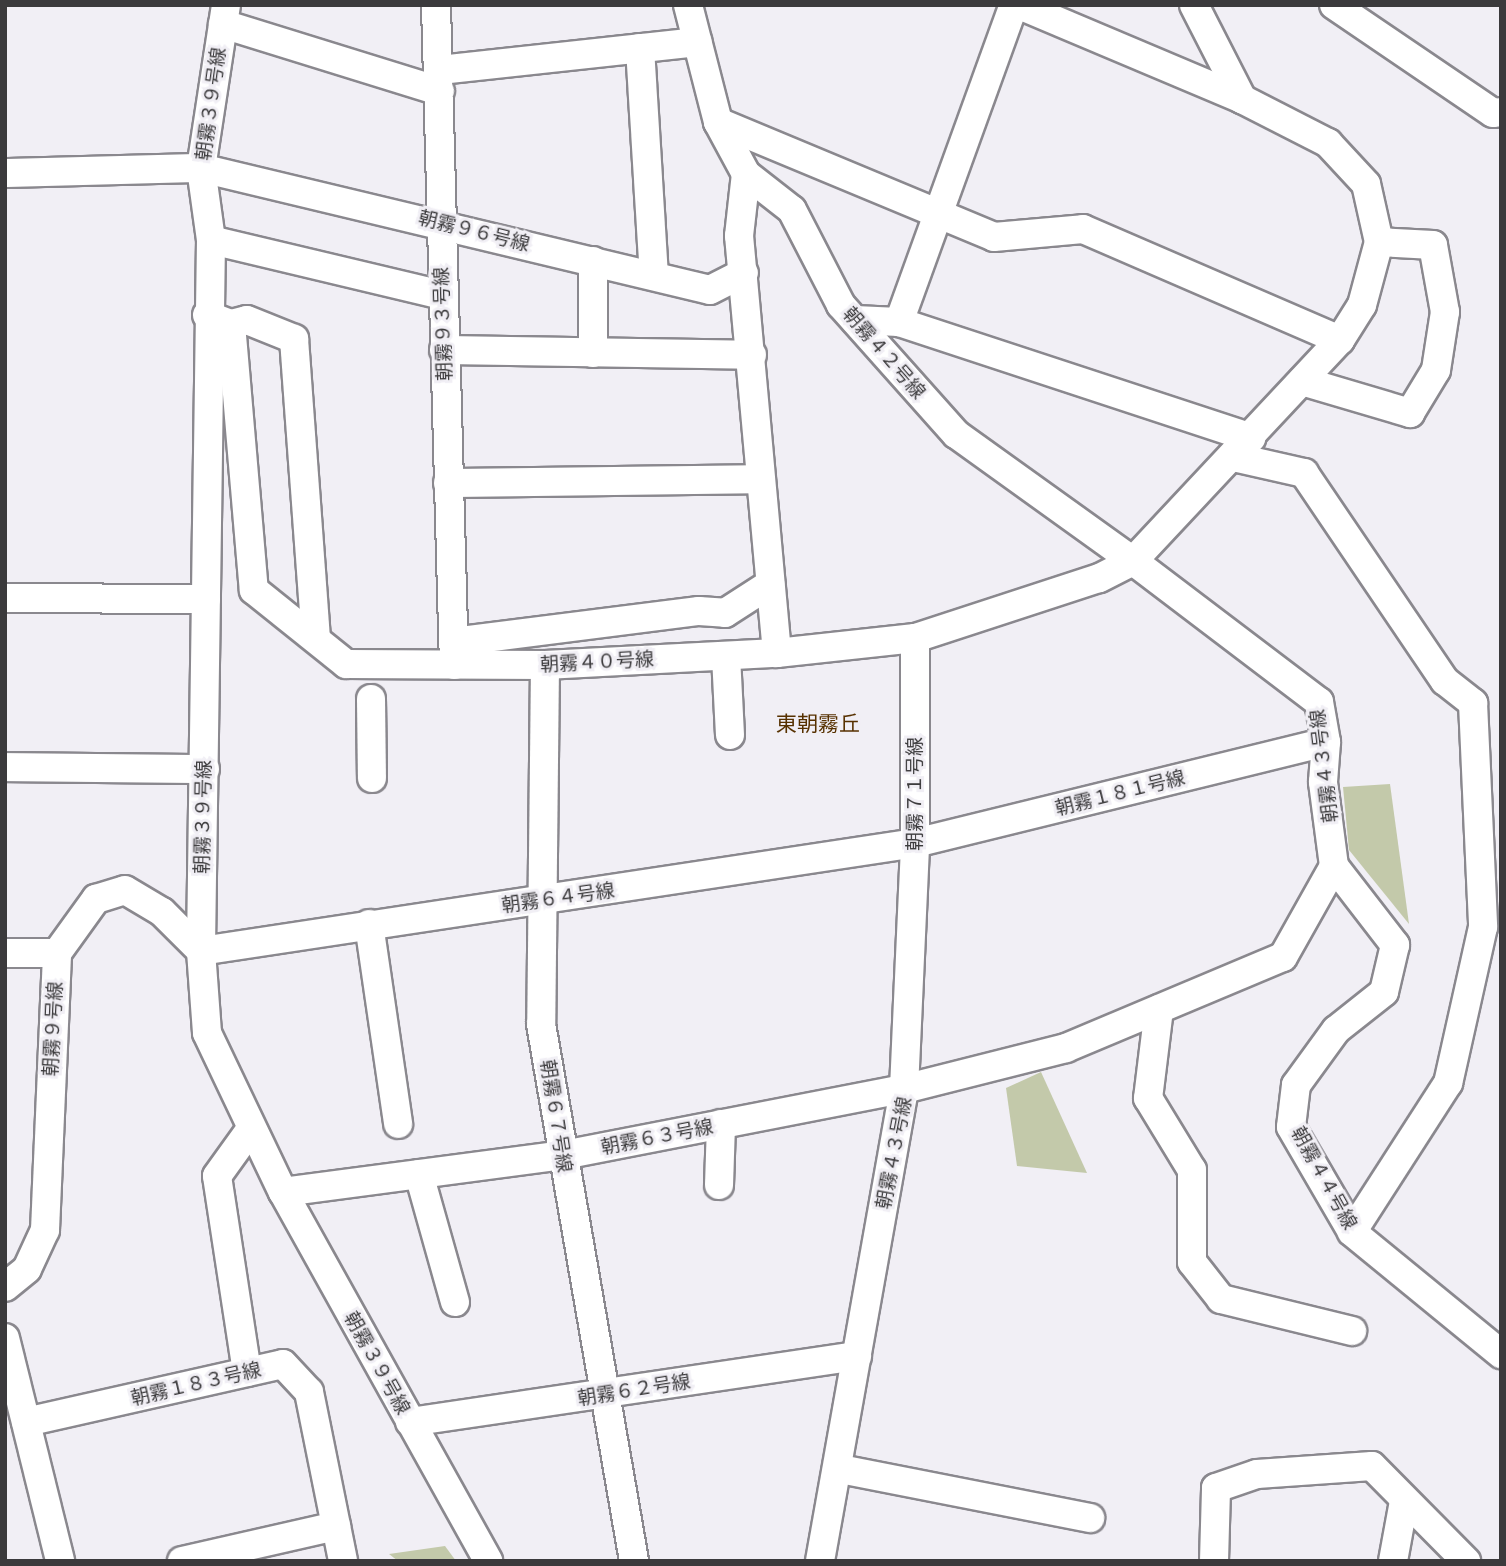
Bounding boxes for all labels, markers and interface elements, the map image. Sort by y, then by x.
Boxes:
street label: 朝霧３９号線 [192,46,230,162]
street label: 朝霧９６号線 [416,206,532,256]
street label: 朝霧９３号線 [430,267,456,381]
street label: 朝霧４２号線 [838,303,930,403]
street label: 朝霧４０号線 [539,648,655,676]
street label: 朝霧４３号線 [1306,708,1342,824]
district label: 東朝霧丘 [776,711,860,737]
street label: 朝霧７１号線 [904,737,926,851]
street label: 朝霧３９号線 [191,760,215,874]
street label: 朝霧１８１号線 [1053,766,1187,820]
street label: 朝霧６４号線 [500,879,616,917]
street label: 朝霧９号線 [39,981,67,1077]
street label: 朝霧６７号線 [536,1058,576,1174]
street label: 朝霧４３号線 [872,1095,916,1211]
street label: 朝霧６３号線 [599,1115,715,1159]
street label: 朝霧４４号線 [1286,1123,1362,1233]
street label: 朝霧３９号線 [339,1308,415,1418]
street label: 朝霧１８３号線 [129,1358,263,1410]
street label: 朝霧６２号線 [576,1370,692,1410]

